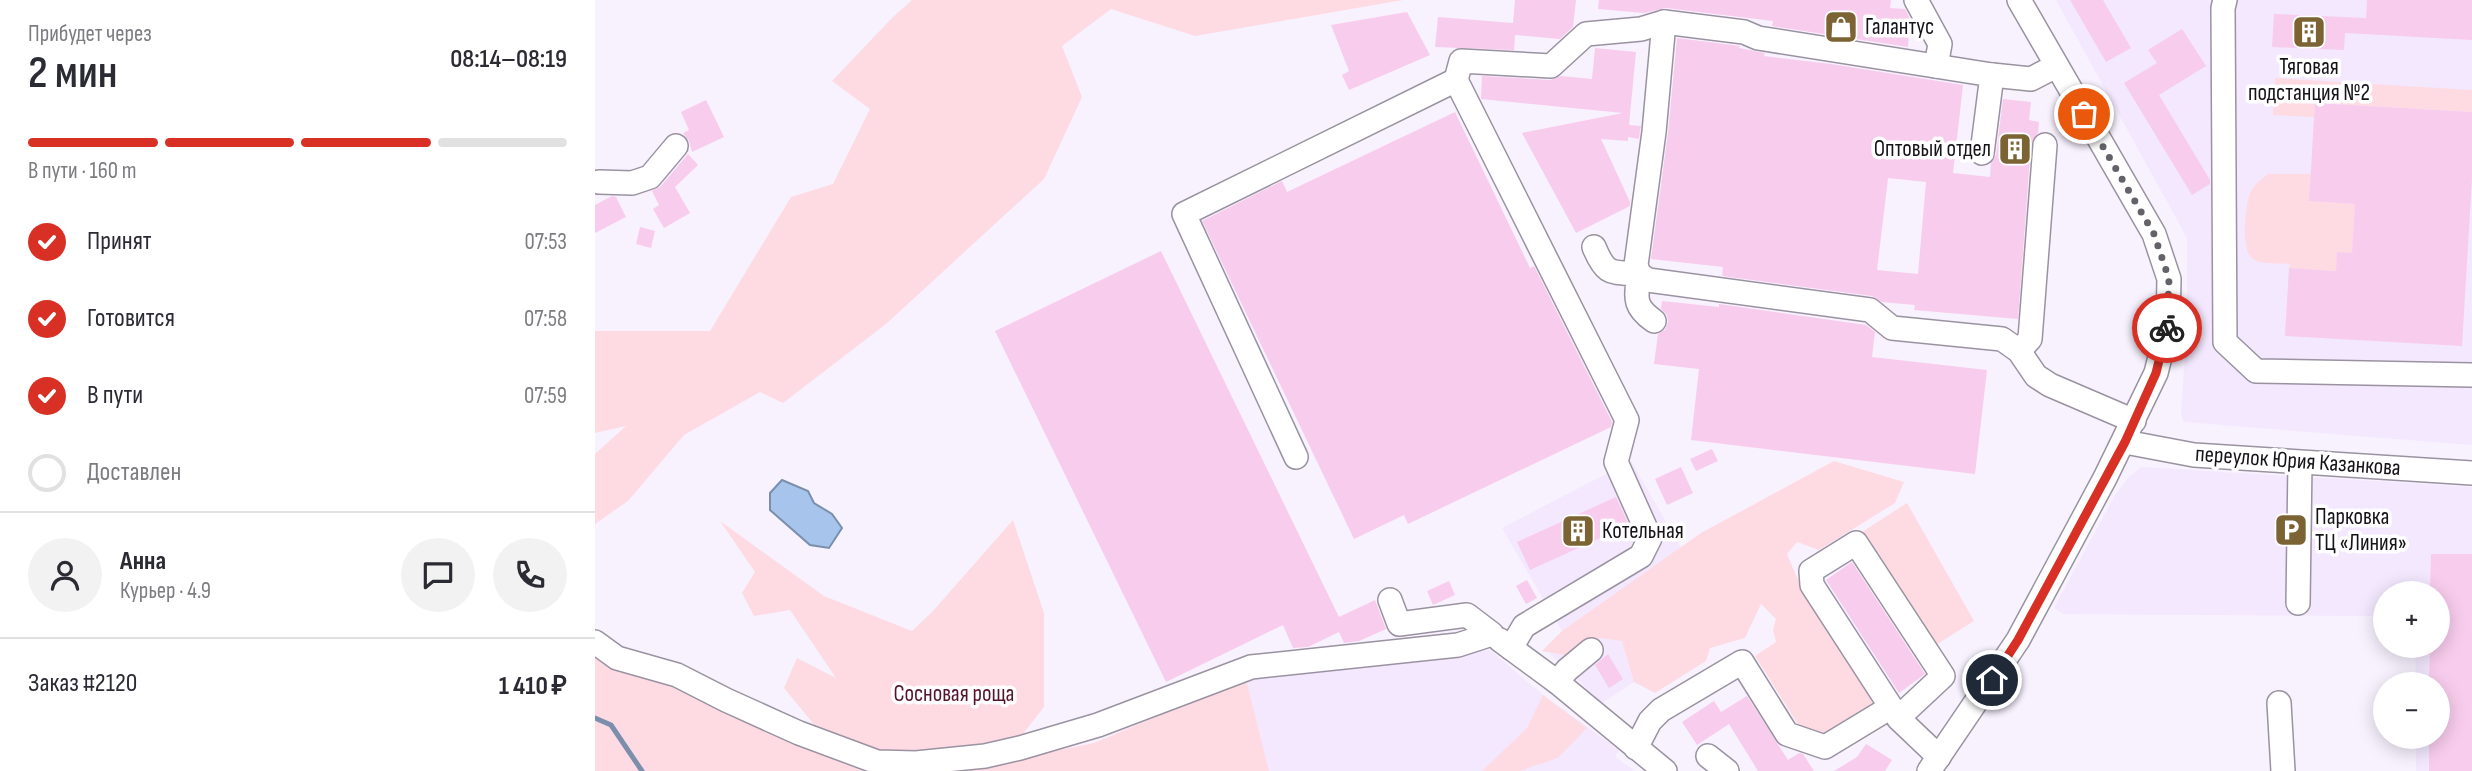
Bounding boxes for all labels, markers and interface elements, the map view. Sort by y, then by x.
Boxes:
shop icon: Галантус [1822,8,1860,46]
place label: Галантус [1865,13,1934,41]
building icon: Тяговая подстанция №2 [2290,13,2328,51]
text: Прибудет через [28,20,152,48]
text: 08:14–08:19 [450,44,567,75]
text: 2 мин [28,46,118,101]
place label: Тяговая подстанция №2 [2248,53,2370,107]
pin [2054,84,2114,144]
icon: bag [2065,95,2103,133]
building icon: Оптовый отдел [1996,130,2034,168]
place label: Оптовый отдел [1874,135,1991,163]
text: В пути · 160 m [28,157,136,185]
icon: check [28,223,66,261]
text: Принят [87,226,152,257]
text: 07:53 [525,228,567,256]
courier [2132,293,2202,363]
icon: check [28,300,66,338]
text: Готовится [87,303,175,334]
text: 07:58 [524,305,567,333]
icon: bike [2148,309,2186,347]
icon: check [28,377,66,415]
text: В пути [87,380,143,411]
text: 07:59 [524,382,567,410]
street label: переулок Юрия Казанкова [2194,440,2402,482]
text: Доставлен [87,457,181,488]
place label: Парковка ТЦ «Линия» [2315,503,2407,557]
parking icon: Парковка ТЦ «Линия» [2272,511,2310,549]
building icon: Котельная [1559,512,1597,550]
place label: Котельная [1602,517,1684,545]
button: person [28,538,102,612]
button: chat [401,538,475,612]
button: phone [493,538,567,612]
text: Анна [120,546,166,577]
text: Курьер · 4.9 [120,577,211,605]
map controls [2373,581,2450,749]
button: + [2373,581,2450,658]
pin [1962,650,2022,710]
icon: home [1973,661,2011,699]
text: Заказ #2120 [28,668,137,699]
text: 1 410 ₽ [499,671,567,702]
button: − [2373,672,2450,749]
park label: Сосновая роща [894,680,1014,708]

